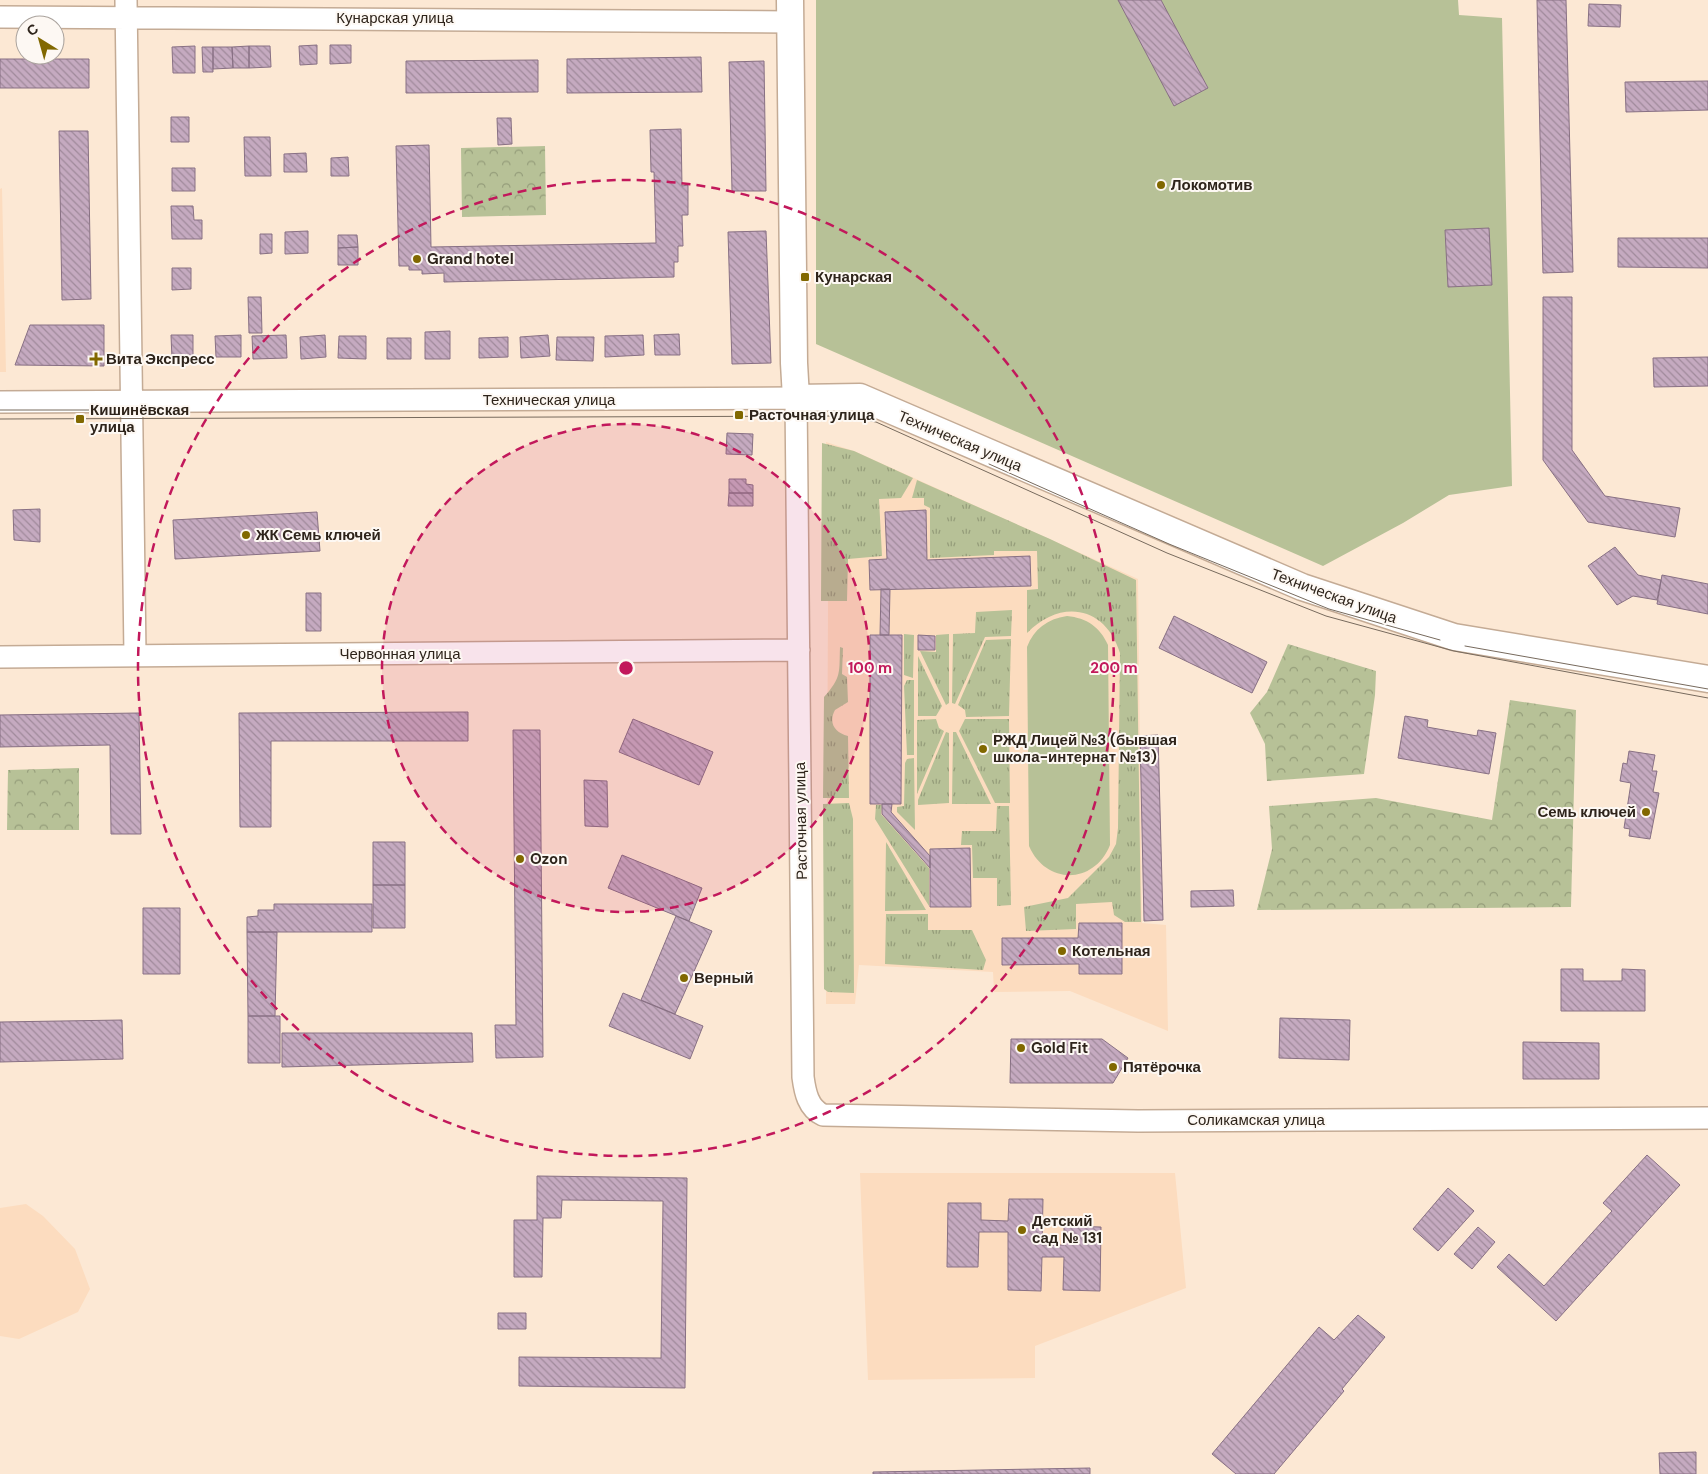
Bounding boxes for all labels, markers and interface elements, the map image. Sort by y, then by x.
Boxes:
street label: Кунарская улица [336,8,454,28]
north arrow [15,15,65,65]
text: С [23,19,42,40]
place label: Локомотив [1171,175,1252,195]
marker: Локомотив [1155,179,1167,191]
place label: Grand hotel [427,249,514,269]
marker: Grand hotel [411,253,423,265]
place label: Кунарская [815,267,892,287]
marker: Кунарская [799,271,811,283]
place label: Вита Экспресс [106,349,215,369]
marker: Вита Экспресс [90,353,102,365]
street label: Техническая улица [483,390,616,410]
place label: Кишинёвская улица [90,400,189,437]
place label: Расточная улица [749,405,875,425]
street label: Техническая улица [895,406,1026,476]
marker: Расточная улица [733,409,745,421]
marker: Кишинёвская улица [74,413,86,425]
place label: ЖК Семь ключей [255,525,381,545]
marker: ЖК Семь ключей [240,529,252,541]
street label: Техническая улица [1268,564,1400,628]
street label: Червонная улица [339,644,461,664]
text: 100 m [848,658,892,678]
text: 200 m [1090,658,1138,678]
centre of rings [617,659,635,677]
place label: РЖД Лицей №3 (бывшая школа-интернат №13) [993,730,1177,767]
marker: РЖД Лицей №3 (бывшая школа-интернат №13) [977,743,989,755]
street label: Расточная улица [790,761,812,880]
place label: Семь ключей [1537,802,1636,822]
marker: Семь ключей [1640,806,1652,818]
place label: Ozon [530,849,568,869]
marker: Ozon [514,853,526,865]
place label: Котельная [1072,941,1151,961]
marker: Котельная [1056,945,1068,957]
place label: Верный [694,968,753,988]
marker: Верный [678,972,690,984]
place label: Gold Fit [1031,1038,1088,1058]
marker: Gold Fit [1015,1042,1027,1054]
place label: Пятёрочка [1123,1057,1201,1077]
marker: Пятёрочка [1107,1061,1119,1073]
street label: Соликамская улица [1187,1110,1325,1130]
place label: Детский сад № 131 [1032,1211,1102,1248]
marker: Детский сад № 131 [1016,1224,1028,1236]

